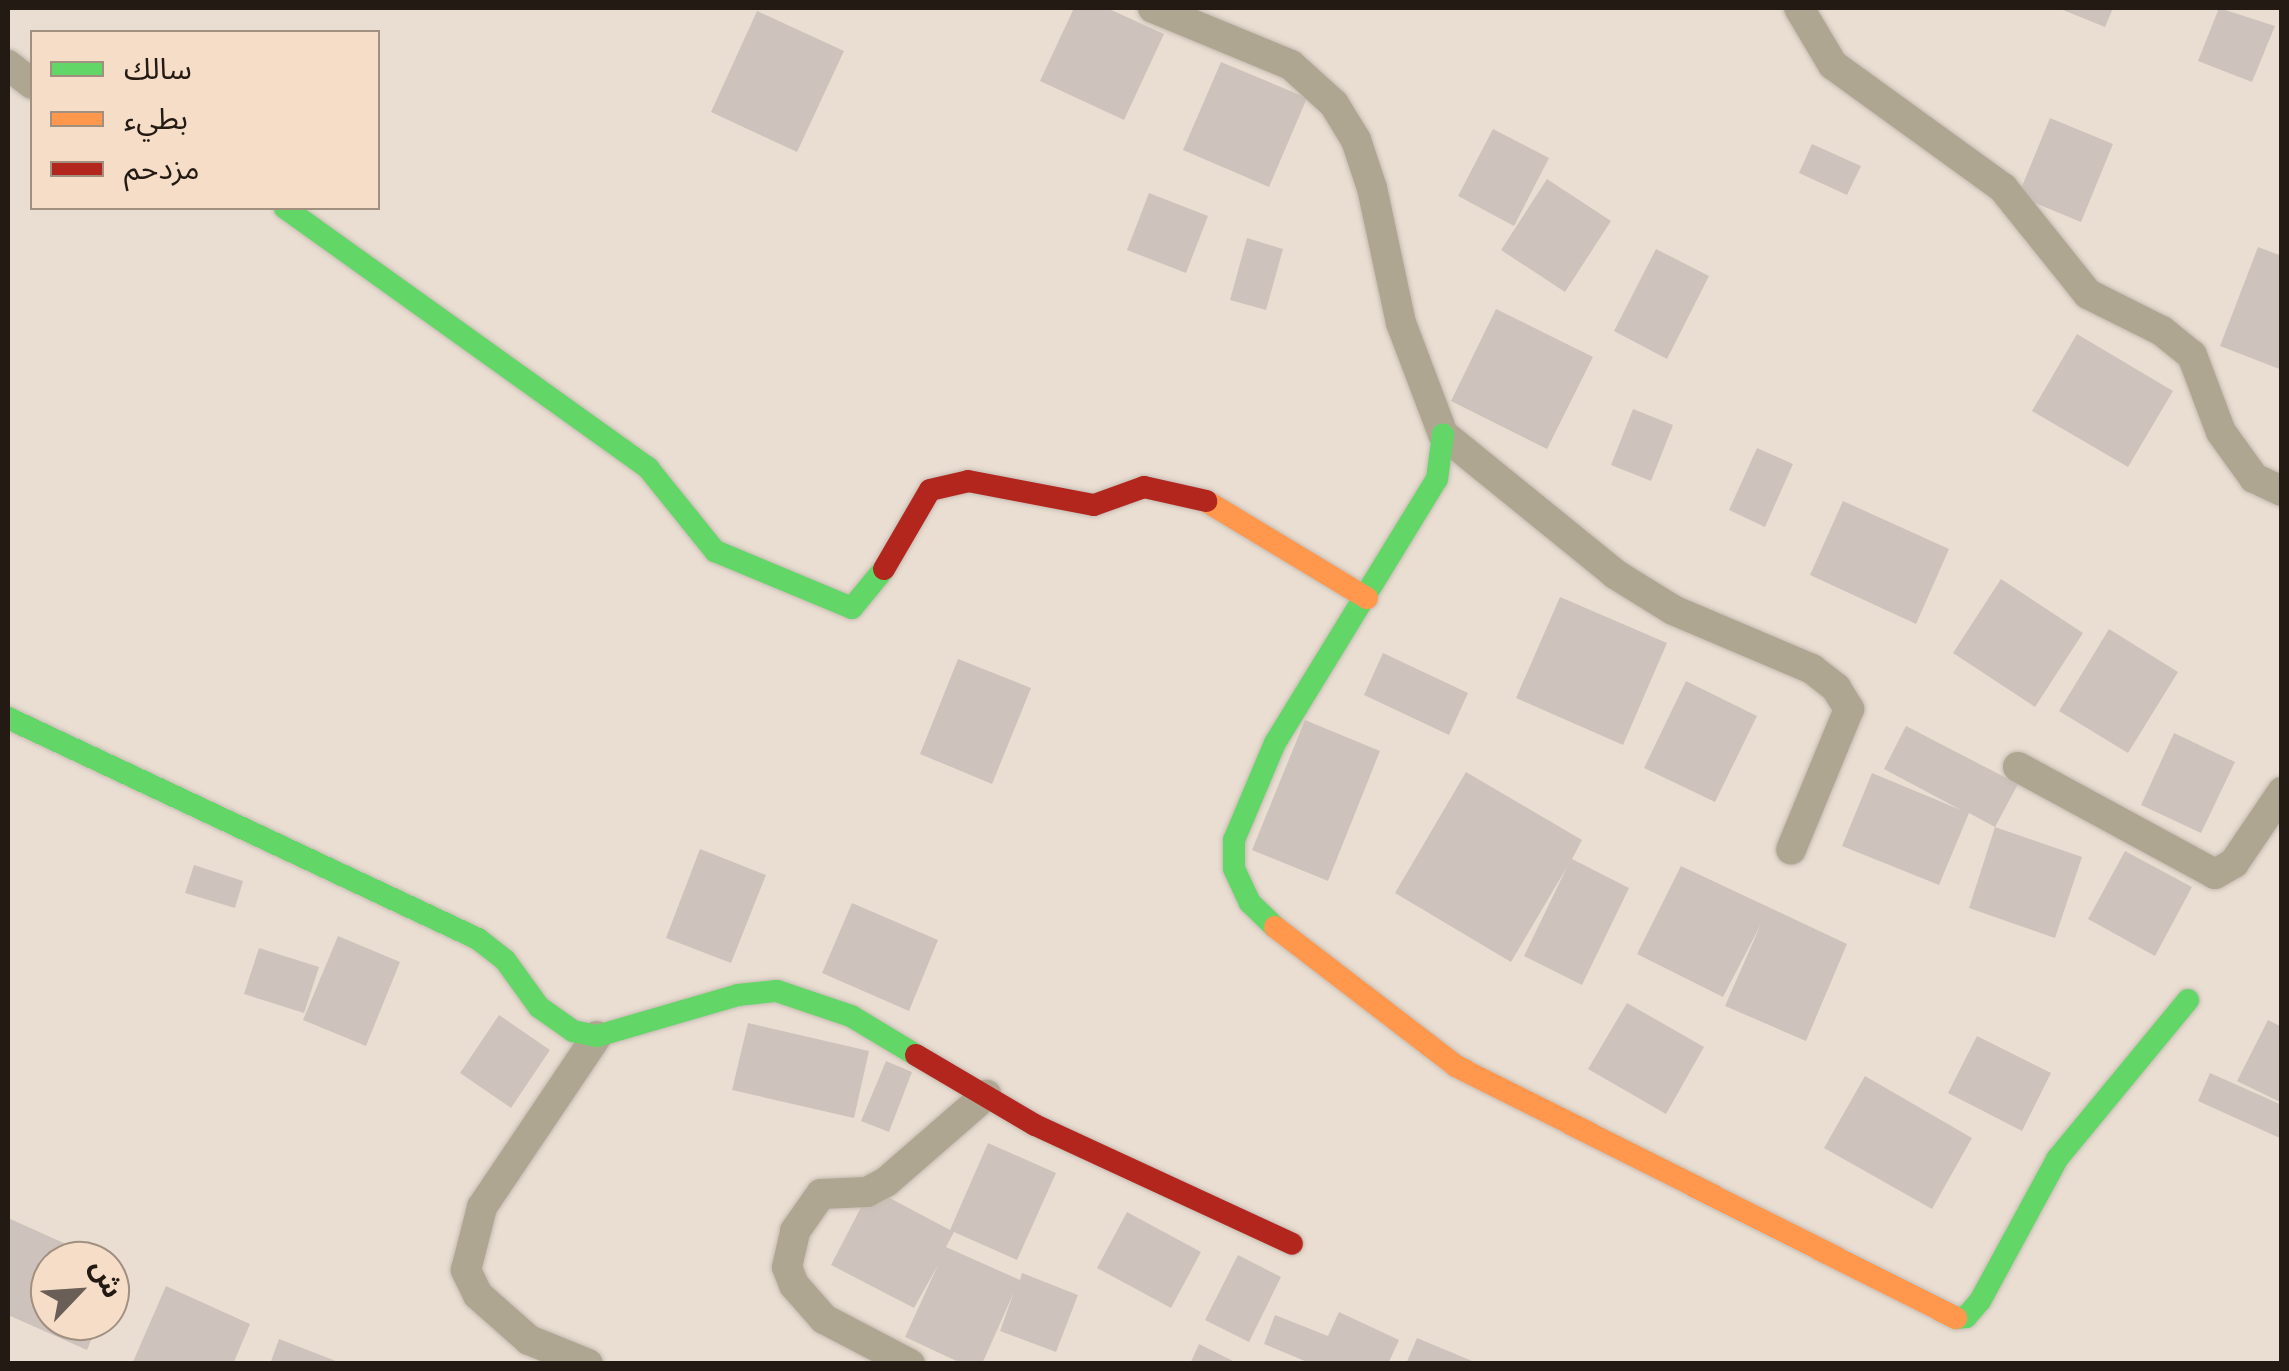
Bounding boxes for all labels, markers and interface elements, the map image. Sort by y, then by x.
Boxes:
legend [30,30,380,210]
text: سالك [124,55,192,85]
text: بطيء [124,105,188,135]
text: مزدحم [124,155,200,185]
north arrow [30,1241,130,1341]
text: ش [85,1256,126,1302]

